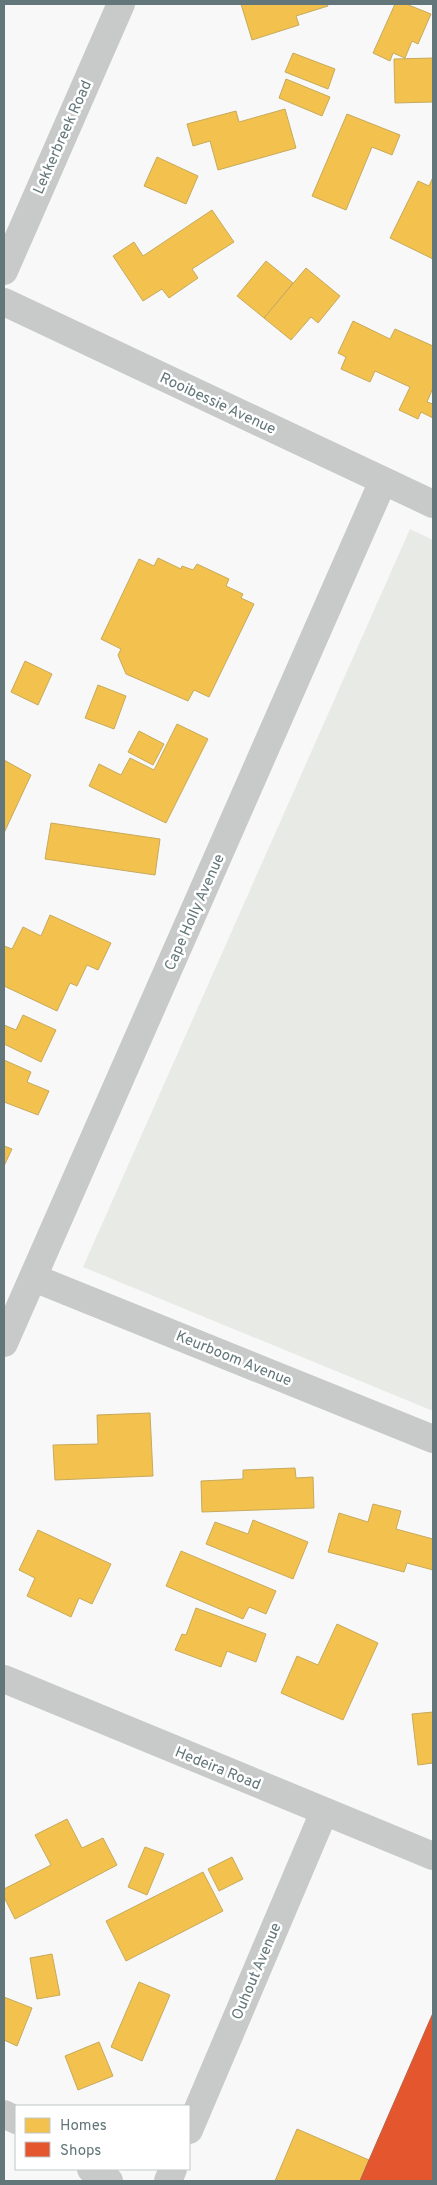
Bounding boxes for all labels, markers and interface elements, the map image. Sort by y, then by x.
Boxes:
street label: Lekkerbreek Road [30,78,97,197]
street label: Rooibessie Avenue [156,369,278,440]
street label: Cape Holly Avenue [161,851,230,974]
street label: Keurboom Avenue [173,1327,294,1391]
street label: Hedeira Road [172,1744,263,1795]
street label: Ouhout Avenue [228,1920,286,2023]
legend [15,2105,190,2170]
text: Homes [60,2117,107,2136]
text: Shops [60,2142,101,2161]

